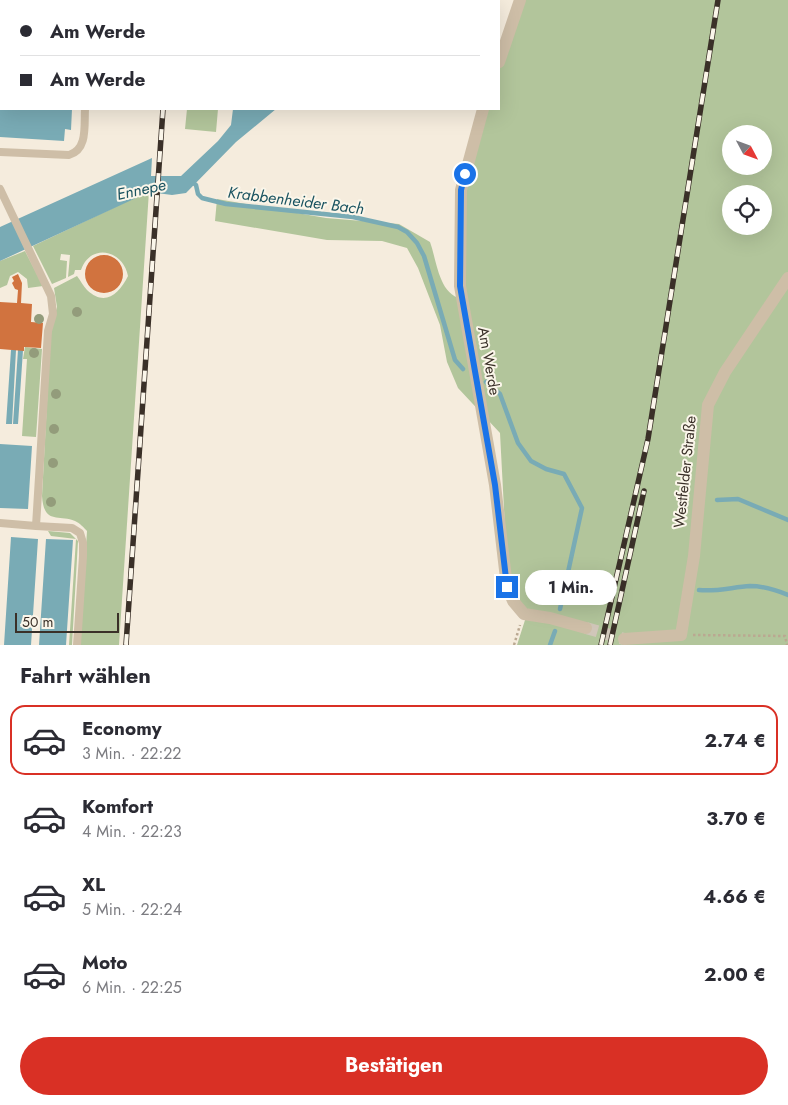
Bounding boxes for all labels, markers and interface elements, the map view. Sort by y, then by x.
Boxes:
text: Am Werde [50,18,145,45]
text: Am Werde [50,66,145,93]
north arrow [722,125,772,175]
map controls [722,125,772,235]
route start [454,163,476,185]
water label: Ennepe [114,173,168,206]
water label: Krabbenheider Bach [227,181,365,220]
button: locate [722,185,772,235]
street label: Am Werde [472,325,506,397]
street label: Westfelder Straße [668,414,702,529]
callout: 1 Min. [524,570,617,604]
route end [496,576,518,598]
text: 1 Min. [548,576,594,599]
scale bar [15,610,119,633]
text: 50 m [22,612,53,632]
text: Fahrt wählen [20,659,151,691]
text: Economy [82,715,162,742]
icon: car [22,718,67,763]
text: 2.74 € [705,727,766,754]
text: 3 Min. · 22:22 [82,742,181,765]
text: Komfort [82,793,153,820]
icon: car [22,796,67,841]
text: 3.70 € [706,805,766,832]
text: 4 Min. · 22:23 [82,820,182,843]
text: XL [82,871,105,898]
icon: car [22,874,67,919]
text: 4.66 € [703,883,766,910]
text: 5 Min. · 22:24 [82,898,182,921]
text: Moto [82,949,127,976]
icon: car [22,952,67,997]
text: 2.00 € [704,961,766,988]
text: 6 Min. · 22:25 [82,976,182,999]
button: Bestätigen [20,1037,768,1095]

